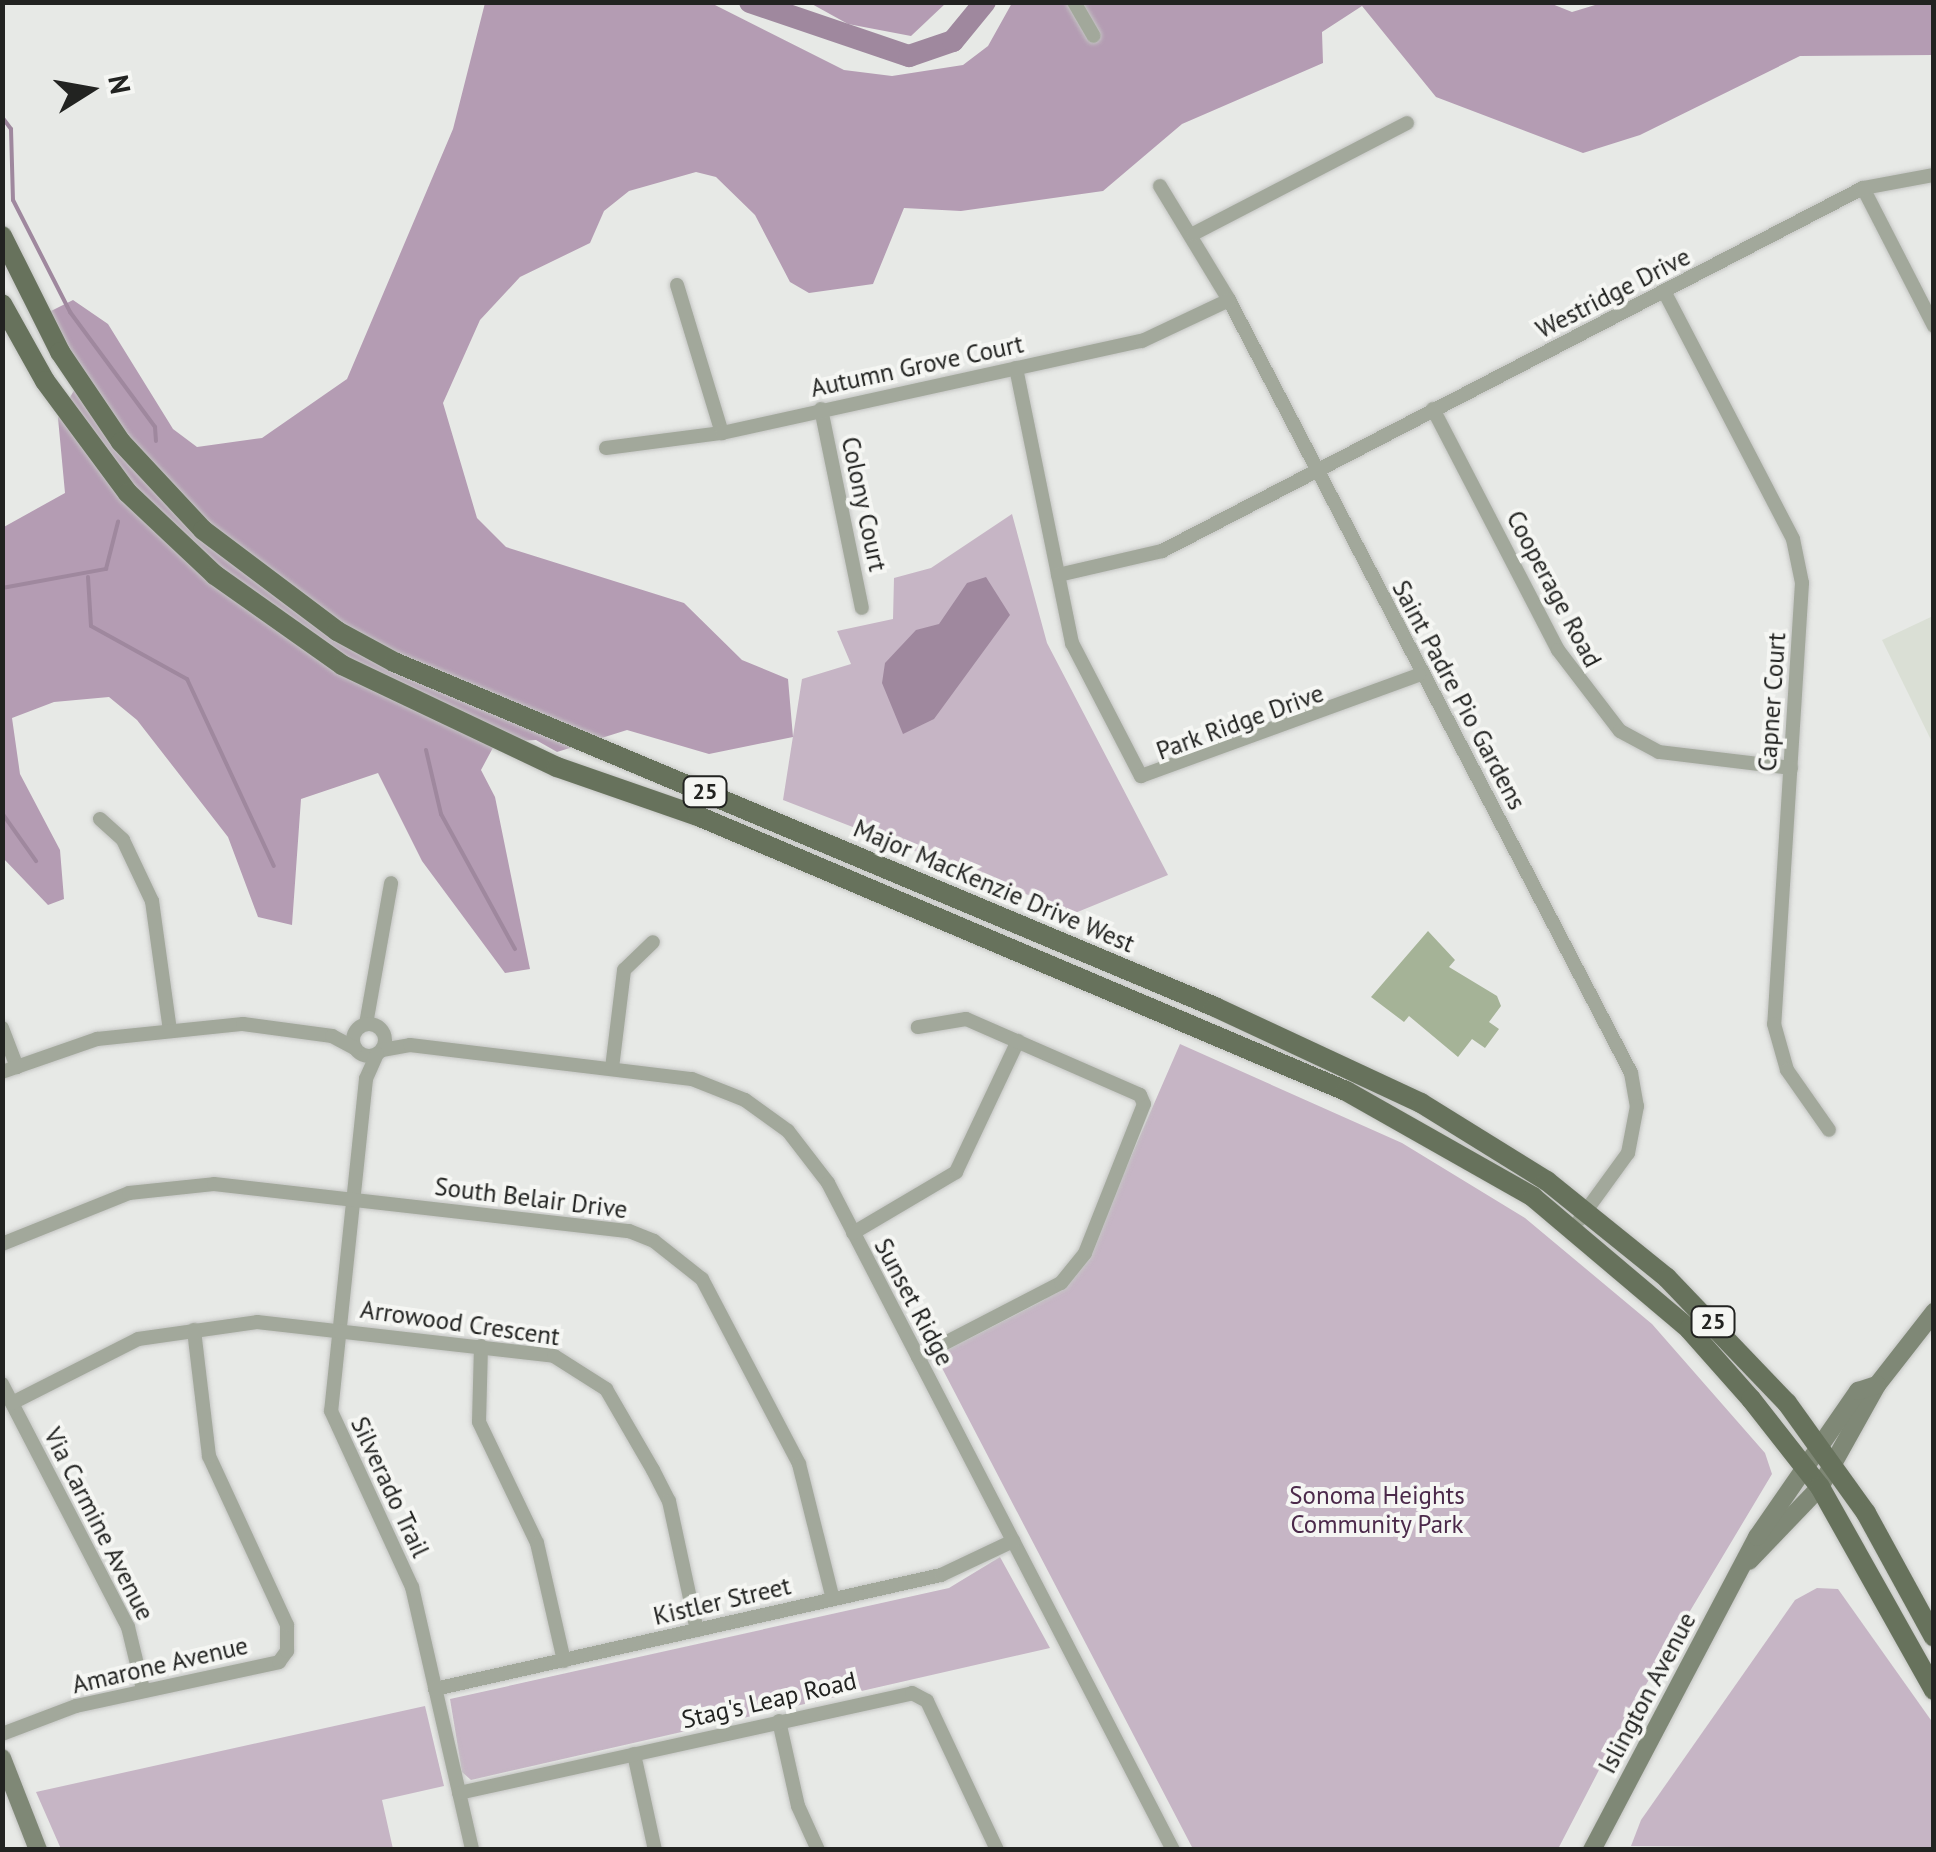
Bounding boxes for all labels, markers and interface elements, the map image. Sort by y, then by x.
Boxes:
north arrow [40,40,140,140]
text: N [100,72,140,97]
street label: Westridge Drive [1531,241,1695,345]
street label: Autumn Grove Court [808,329,1026,403]
street label: Colony Court [835,434,893,574]
street label: Cooperage Road [1500,506,1608,672]
street label: Saint Padre Pio Gardens [1386,575,1532,815]
street label: Capner Court [1752,631,1792,773]
street label: Park Ridge Drive [1152,678,1328,766]
road number: 25 [682,775,728,809]
street label: Major MacKenzie Drive West [849,813,1139,959]
street label: South Belair Drive [433,1171,629,1225]
street label: Sunset Ridge [868,1233,960,1371]
street label: Arrowood Crescent [358,1294,562,1352]
road number: 25 [1690,1305,1736,1339]
street label: Silverado Trail [344,1412,436,1562]
street label: Via Carmine Avenue [37,1422,161,1626]
park label: Sonoma Heights Community Park [1289,1481,1465,1540]
street label: Kistler Street [650,1571,794,1631]
street label: Islington Avenue [1592,1607,1702,1779]
street label: Amarone Avenue [69,1630,251,1700]
street label: Stag's Leap Road [679,1665,859,1735]

